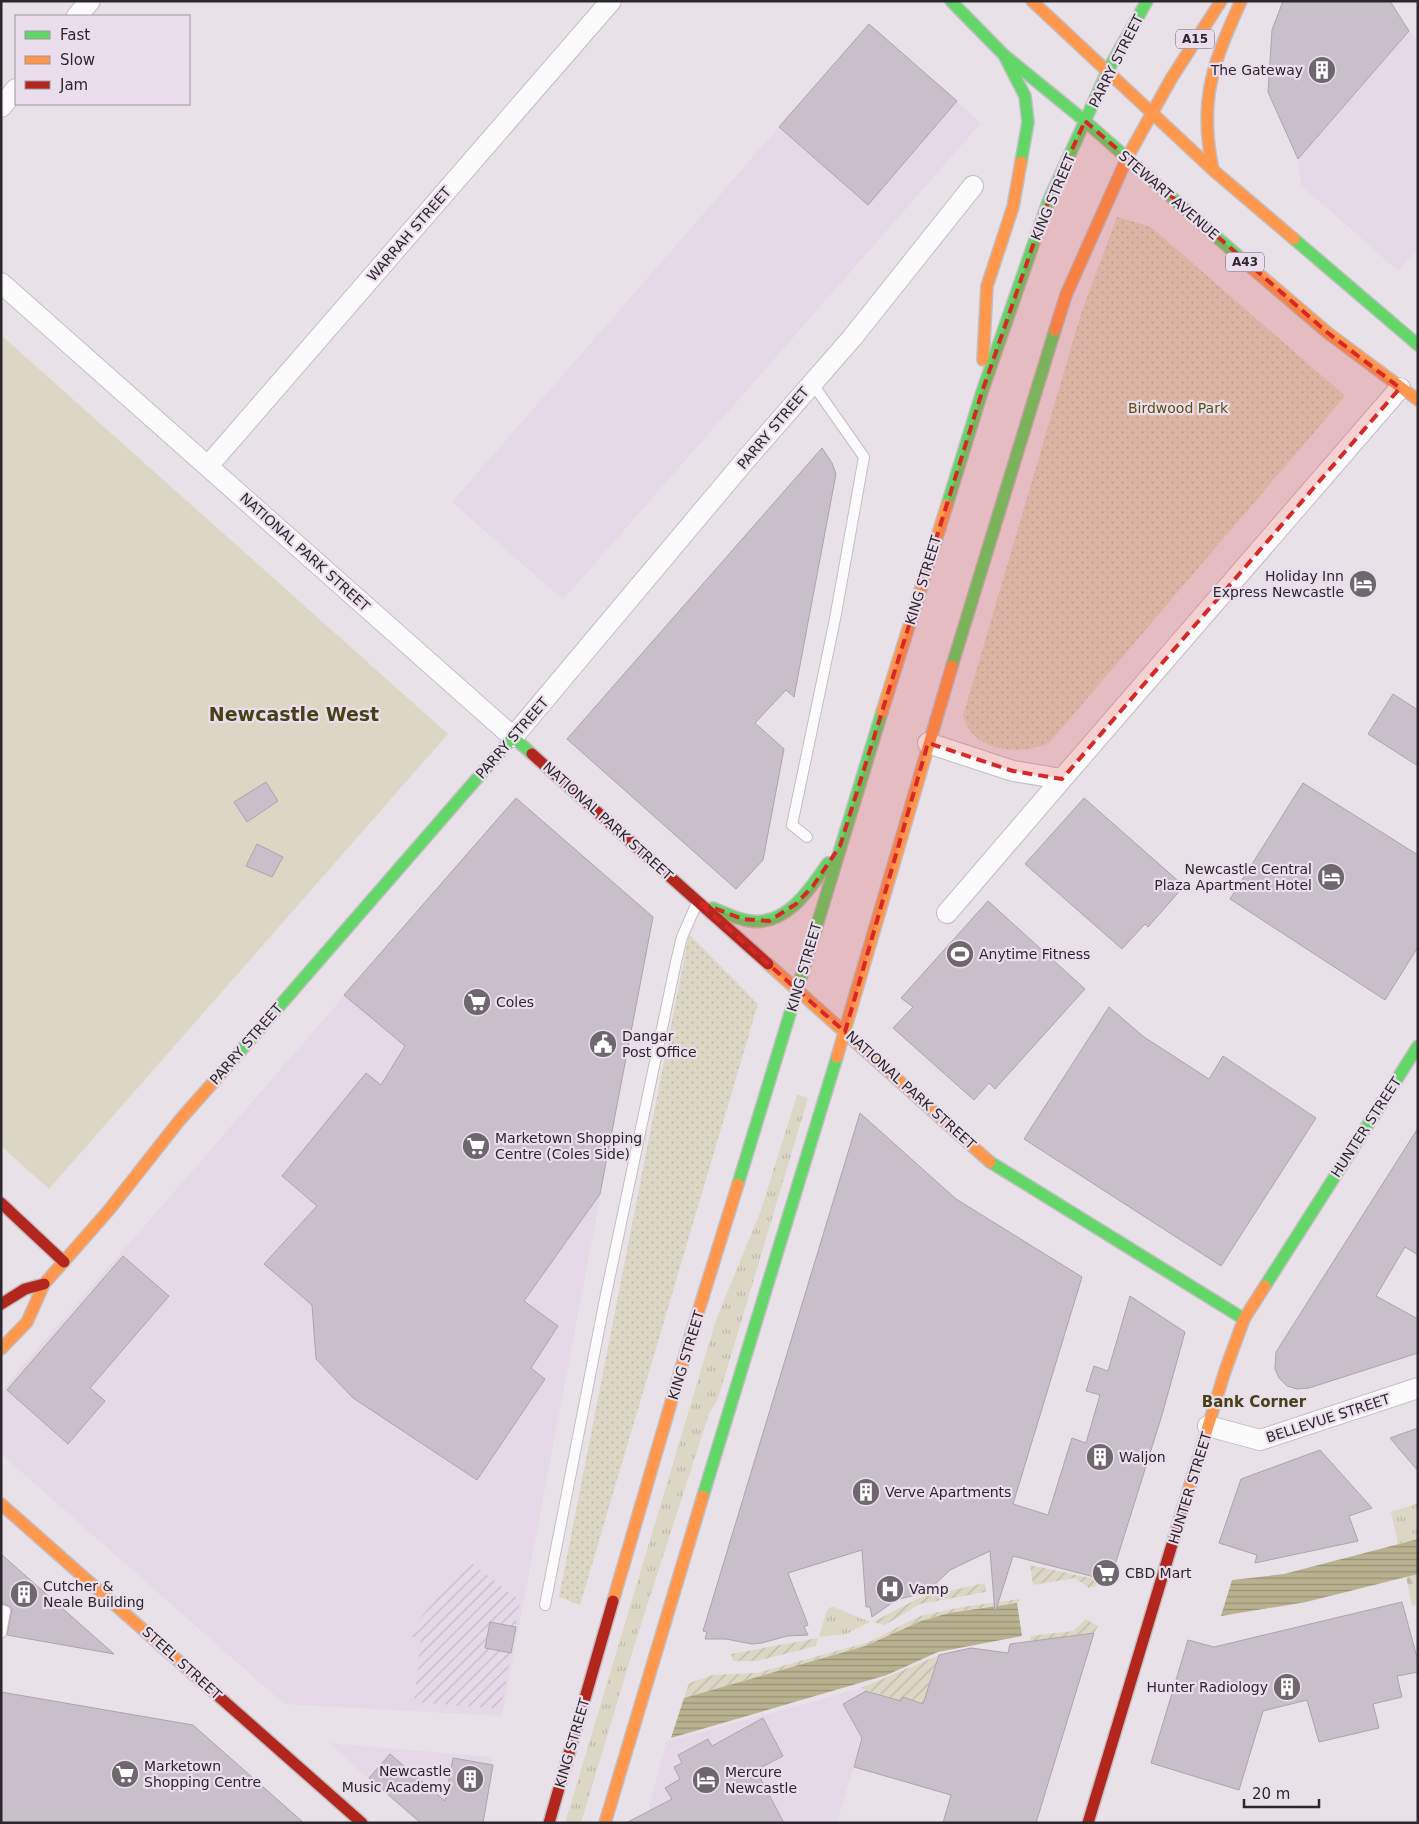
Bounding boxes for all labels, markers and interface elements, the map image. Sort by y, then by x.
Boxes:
street label: PARRY STREET [1086,11,1147,110]
legend [15,15,190,105]
text: Fast [60,26,90,44]
road number: A15 [1176,30,1214,48]
text: Slow [60,51,95,69]
building icon: The Gateway [1307,55,1337,85]
place label: The Gateway [1210,62,1303,78]
text: Jam [59,76,88,94]
street label: STEWART AVENUE [1116,147,1222,243]
street label: KING STREET [1028,151,1079,243]
street label: WARRAH STREET [364,183,455,284]
road number: A43 [1226,252,1264,272]
street label: PARRY STREET [734,383,812,472]
park label: Birdwood Park [1128,400,1229,416]
street label: NATIONAL PARK STREET [237,490,373,615]
street label: KING STREET [902,533,944,627]
place label: Holiday Inn Express Newcastle [1213,568,1344,600]
hotel icon: Holiday Inn Express Newcastle [1348,569,1378,599]
street label: PARRY STREET [472,694,552,782]
district label: Newcastle West [209,703,379,725]
street label: NATIONAL PARK STREET [540,759,676,884]
place label: Newcastle Central Plaza Apartment Hotel [1154,861,1312,893]
hotel icon: Newcastle Central Plaza Apartment Hotel [1316,862,1346,892]
street label: KING STREET [784,920,825,1014]
sports icon: Anytime Fitness [945,939,975,969]
place label: Anytime Fitness [979,946,1090,962]
supermarket icon: Coles [462,987,492,1017]
place label: Coles [496,994,534,1010]
street label: PARRY STREET [206,1000,286,1088]
place label: Dangar Post Office [622,1028,697,1060]
street label: NATIONAL PARK STREET [843,1028,979,1153]
public building icon: Dangar Post Office [588,1029,618,1059]
street label: HUNTER STREET [1328,1074,1405,1180]
place label: Marketown Shopping Centre (Coles Side) [495,1130,642,1162]
supermarket icon: Marketown Shopping Centre (Coles Side) [461,1131,491,1161]
street label: KING STREET [665,1308,707,1402]
street label: BELLEVUE STREET [1264,1390,1392,1446]
district label: Bank Corner [1202,1393,1307,1411]
street label: HUNTER STREET [1165,1430,1215,1546]
building icon: Waljon [1085,1442,1115,1472]
place label: Waljon [1119,1449,1166,1465]
building icon: Verve Apartments [851,1477,881,1507]
place label: Verve Apartments [885,1484,1011,1500]
supermarket icon: CBD Mart [1091,1558,1121,1588]
place label: CBD Mart [1125,1565,1192,1581]
hospital icon: Vamp [875,1574,905,1604]
place label: Cutcher & Neale Building [43,1578,144,1610]
building icon: Cutcher & Neale Building [9,1579,39,1609]
place label: Vamp [909,1581,949,1597]
street label: STEEL STREET [139,1623,225,1703]
building icon: Hunter Radiology [1272,1672,1302,1702]
place label: Hunter Radiology [1146,1679,1268,1695]
street label: KING STREET [552,1696,593,1790]
place label: Marketown Shopping Centre [144,1758,261,1790]
supermarket icon: Marketown Shopping Centre [110,1759,140,1789]
place label: Newcastle Music Academy [342,1763,451,1795]
building icon: Newcastle Music Academy [455,1764,485,1794]
place label: Mercure Newcastle [725,1764,797,1796]
hotel icon: Mercure Newcastle [691,1765,721,1795]
scale bar [1244,1776,1319,1808]
text: 20 m [1252,1785,1290,1803]

